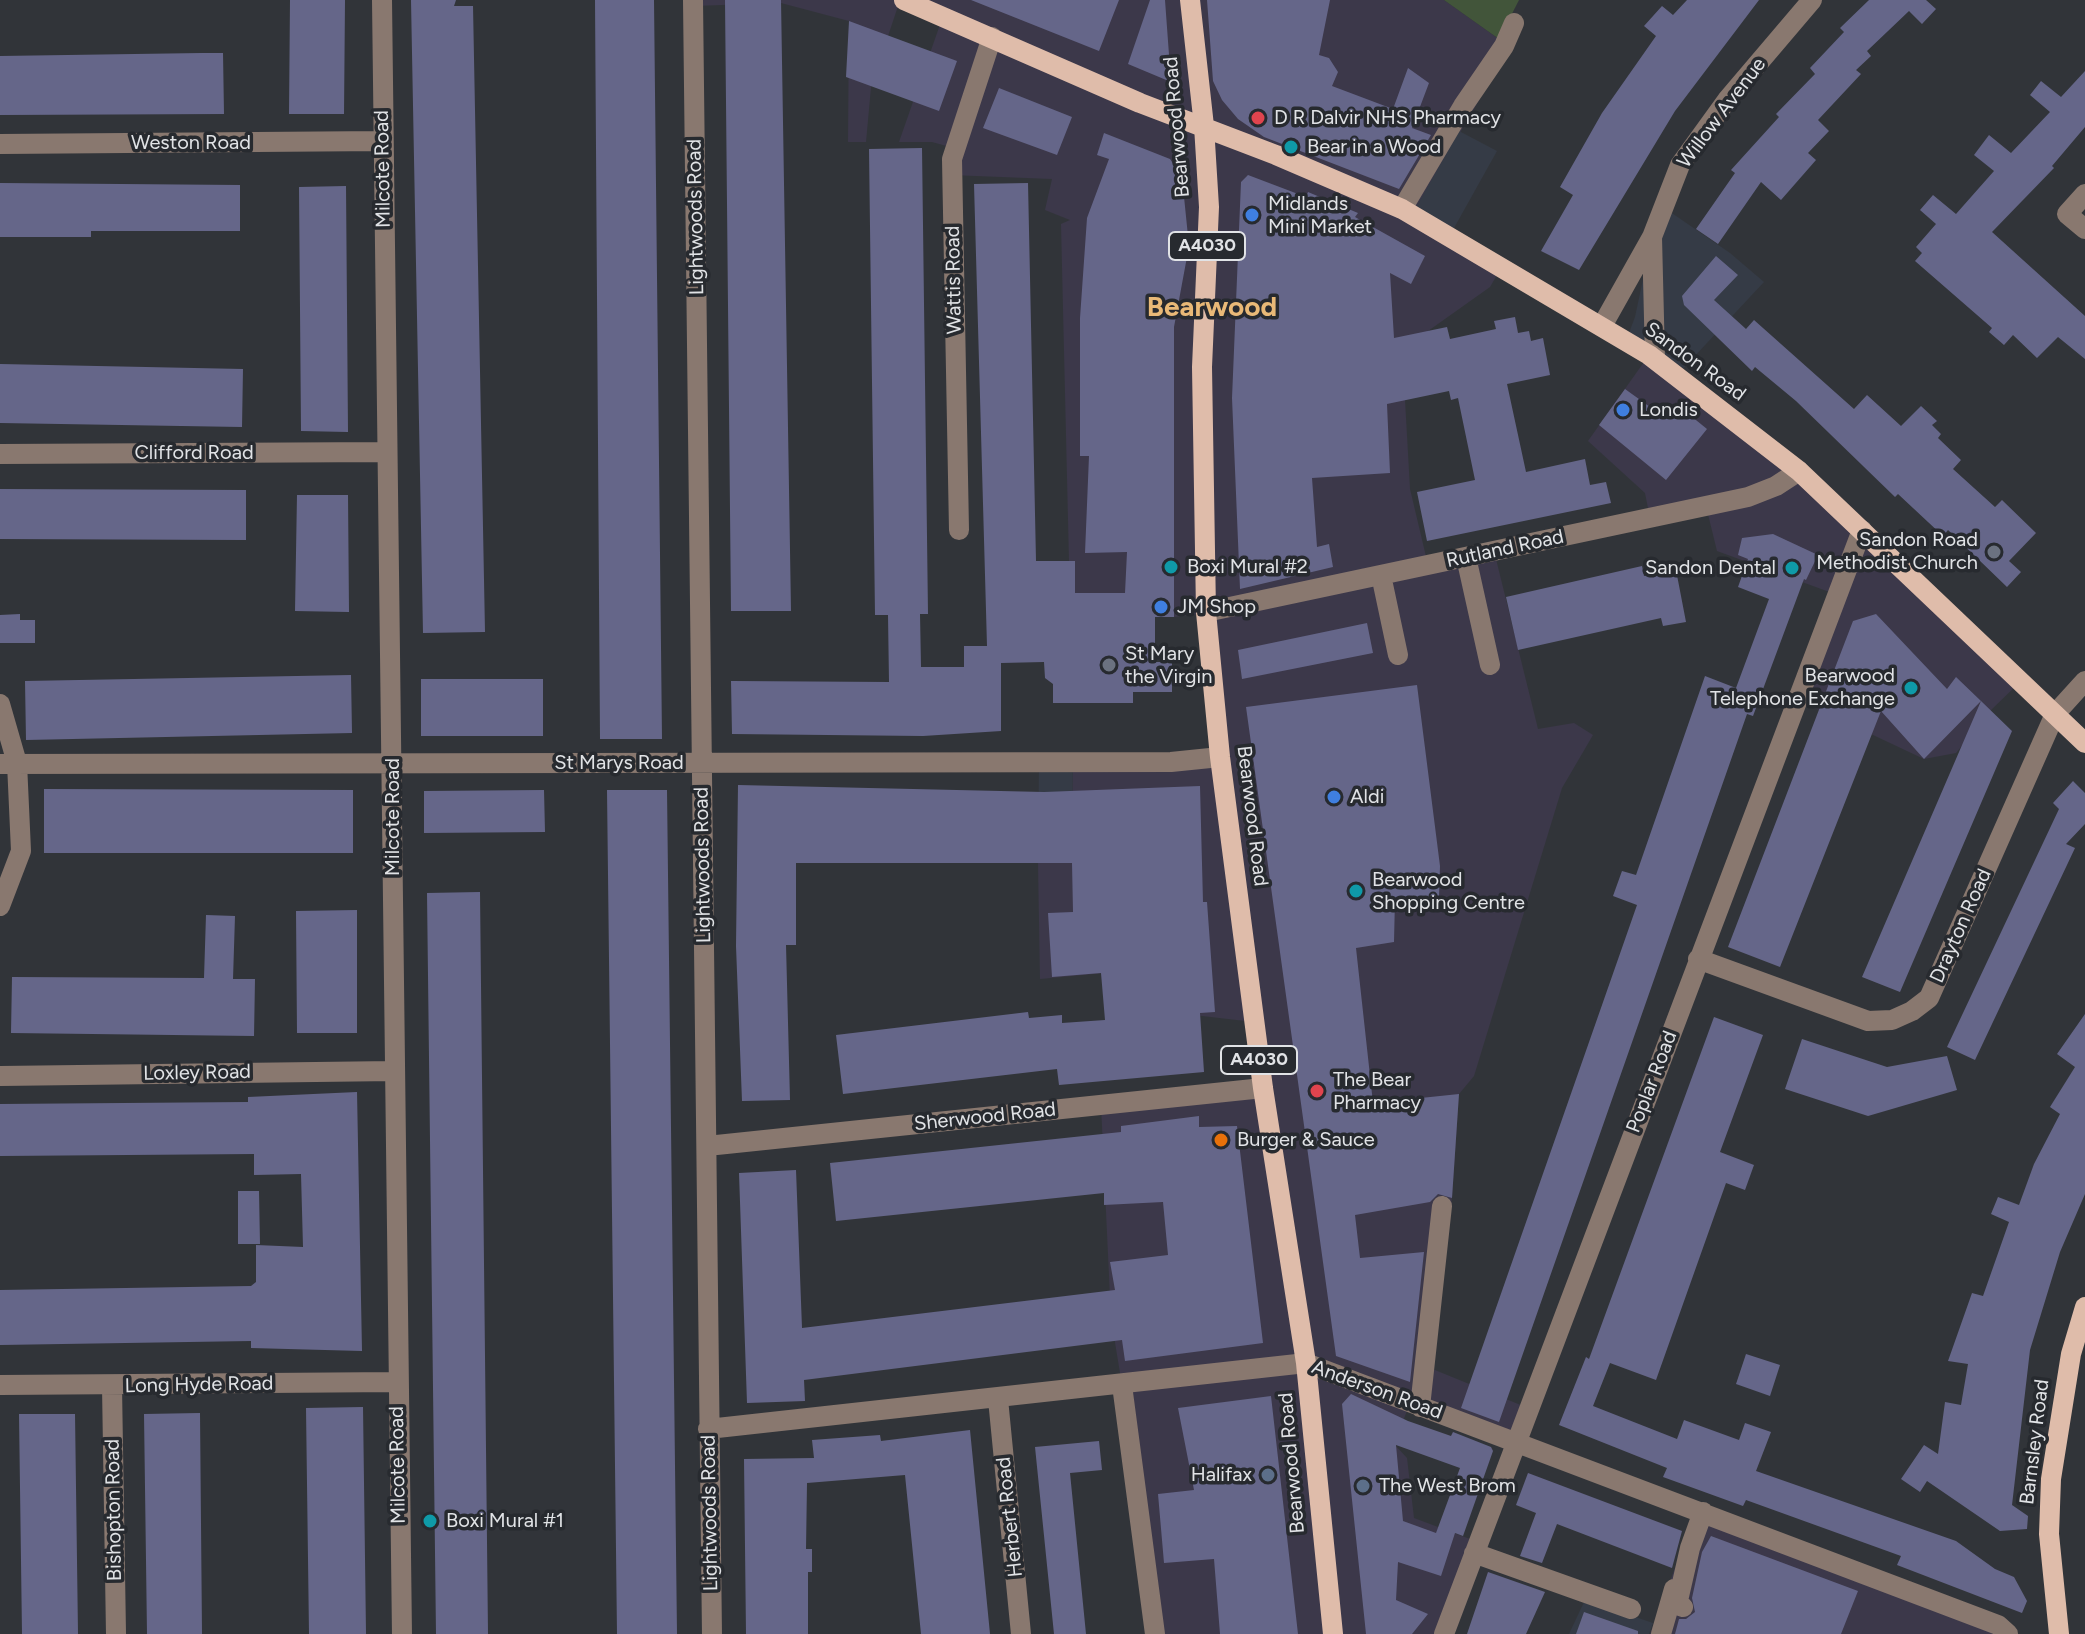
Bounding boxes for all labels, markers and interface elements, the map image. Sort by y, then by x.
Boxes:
street label: Willow Avenue [1673,53,1771,173]
street label: Bearwood Road [1159,55,1195,199]
place label: D R Dalvir NHS Pharmacy [1274,106,1501,130]
marker: D R Dalvir NHS Pharmacy [1249,109,1267,127]
street label: Milcote Road [370,110,396,228]
street label: Weston Road [131,131,251,155]
place label: Bear in a Wood [1307,135,1441,159]
marker: Bear in a Wood [1282,138,1300,156]
street label: Lightwoods Road [683,139,709,295]
place label: Midlands Mini Market [1268,192,1372,239]
marker: Midlands Mini Market [1243,206,1261,224]
street label: Wattis Road [941,225,967,335]
road number: A4030 [1169,232,1245,260]
district label: Bearwood [1147,291,1277,325]
street label: Sandon Road [1640,317,1750,407]
place label: Londis [1639,398,1698,422]
marker: Londis [1614,401,1632,419]
street label: Clifford Road [134,441,254,465]
street label: Rutland Road [1444,525,1566,573]
place label: Sandon Road Methodist Church [1816,528,1978,575]
marker: Sandon Road Methodist Church [1985,543,2003,561]
place label: Boxi Mural #2 [1187,555,1308,579]
place label: Sandon Dental [1645,556,1776,580]
marker: Boxi Mural #2 [1162,558,1180,576]
marker: Sandon Dental [1783,559,1801,577]
place label: JM Shop [1177,595,1256,619]
marker: JM Shop [1152,598,1170,616]
place label: St Mary the Virgin [1125,642,1212,689]
marker: St Mary the Virgin [1100,656,1118,674]
place label: Bearwood Telephone Exchange [1710,664,1895,711]
marker: Bearwood Telephone Exchange [1902,679,1920,697]
street label: Bearwood Road [1231,744,1273,888]
street label: St Marys Road [554,751,684,775]
street label: Milcote Road [381,758,405,876]
place label: Aldi [1350,785,1384,809]
street label: Lightwoods Road [690,787,716,943]
marker: Aldi [1325,788,1343,806]
street label: Drayton Road [1925,865,1997,987]
place label: Bearwood Shopping Centre [1372,868,1525,915]
marker: Bearwood Shopping Centre [1347,882,1365,900]
street label: Poplar Road [1622,1028,1682,1136]
road number: A4030 [1221,1046,1297,1074]
street label: Loxley Road [143,1060,251,1086]
place label: The Bear Pharmacy [1333,1068,1421,1115]
marker: The Bear Pharmacy [1308,1082,1326,1100]
street label: Sherwood Road [913,1098,1057,1136]
place label: Burger & Sauce [1237,1128,1375,1152]
marker: Burger & Sauce [1212,1131,1230,1149]
street label: Anderson Road [1308,1355,1446,1425]
street label: Long Hyde Road [124,1372,274,1398]
street label: Barnsley Road [2015,1378,2055,1506]
street label: Bearwood Road [1274,1391,1310,1535]
street label: Milcote Road [385,1406,411,1524]
street label: Lightwoods Road [697,1435,723,1591]
street label: Bishopton Road [101,1439,127,1581]
street label: Herbert Road [992,1456,1028,1578]
place label: Halifax [1191,1463,1252,1487]
marker: Halifax [1259,1466,1277,1484]
place label: The West Brom [1379,1474,1516,1498]
marker: The West Brom [1354,1477,1372,1495]
place label: Boxi Mural #1 [446,1509,564,1533]
marker: Boxi Mural #1 [421,1512,439,1530]

